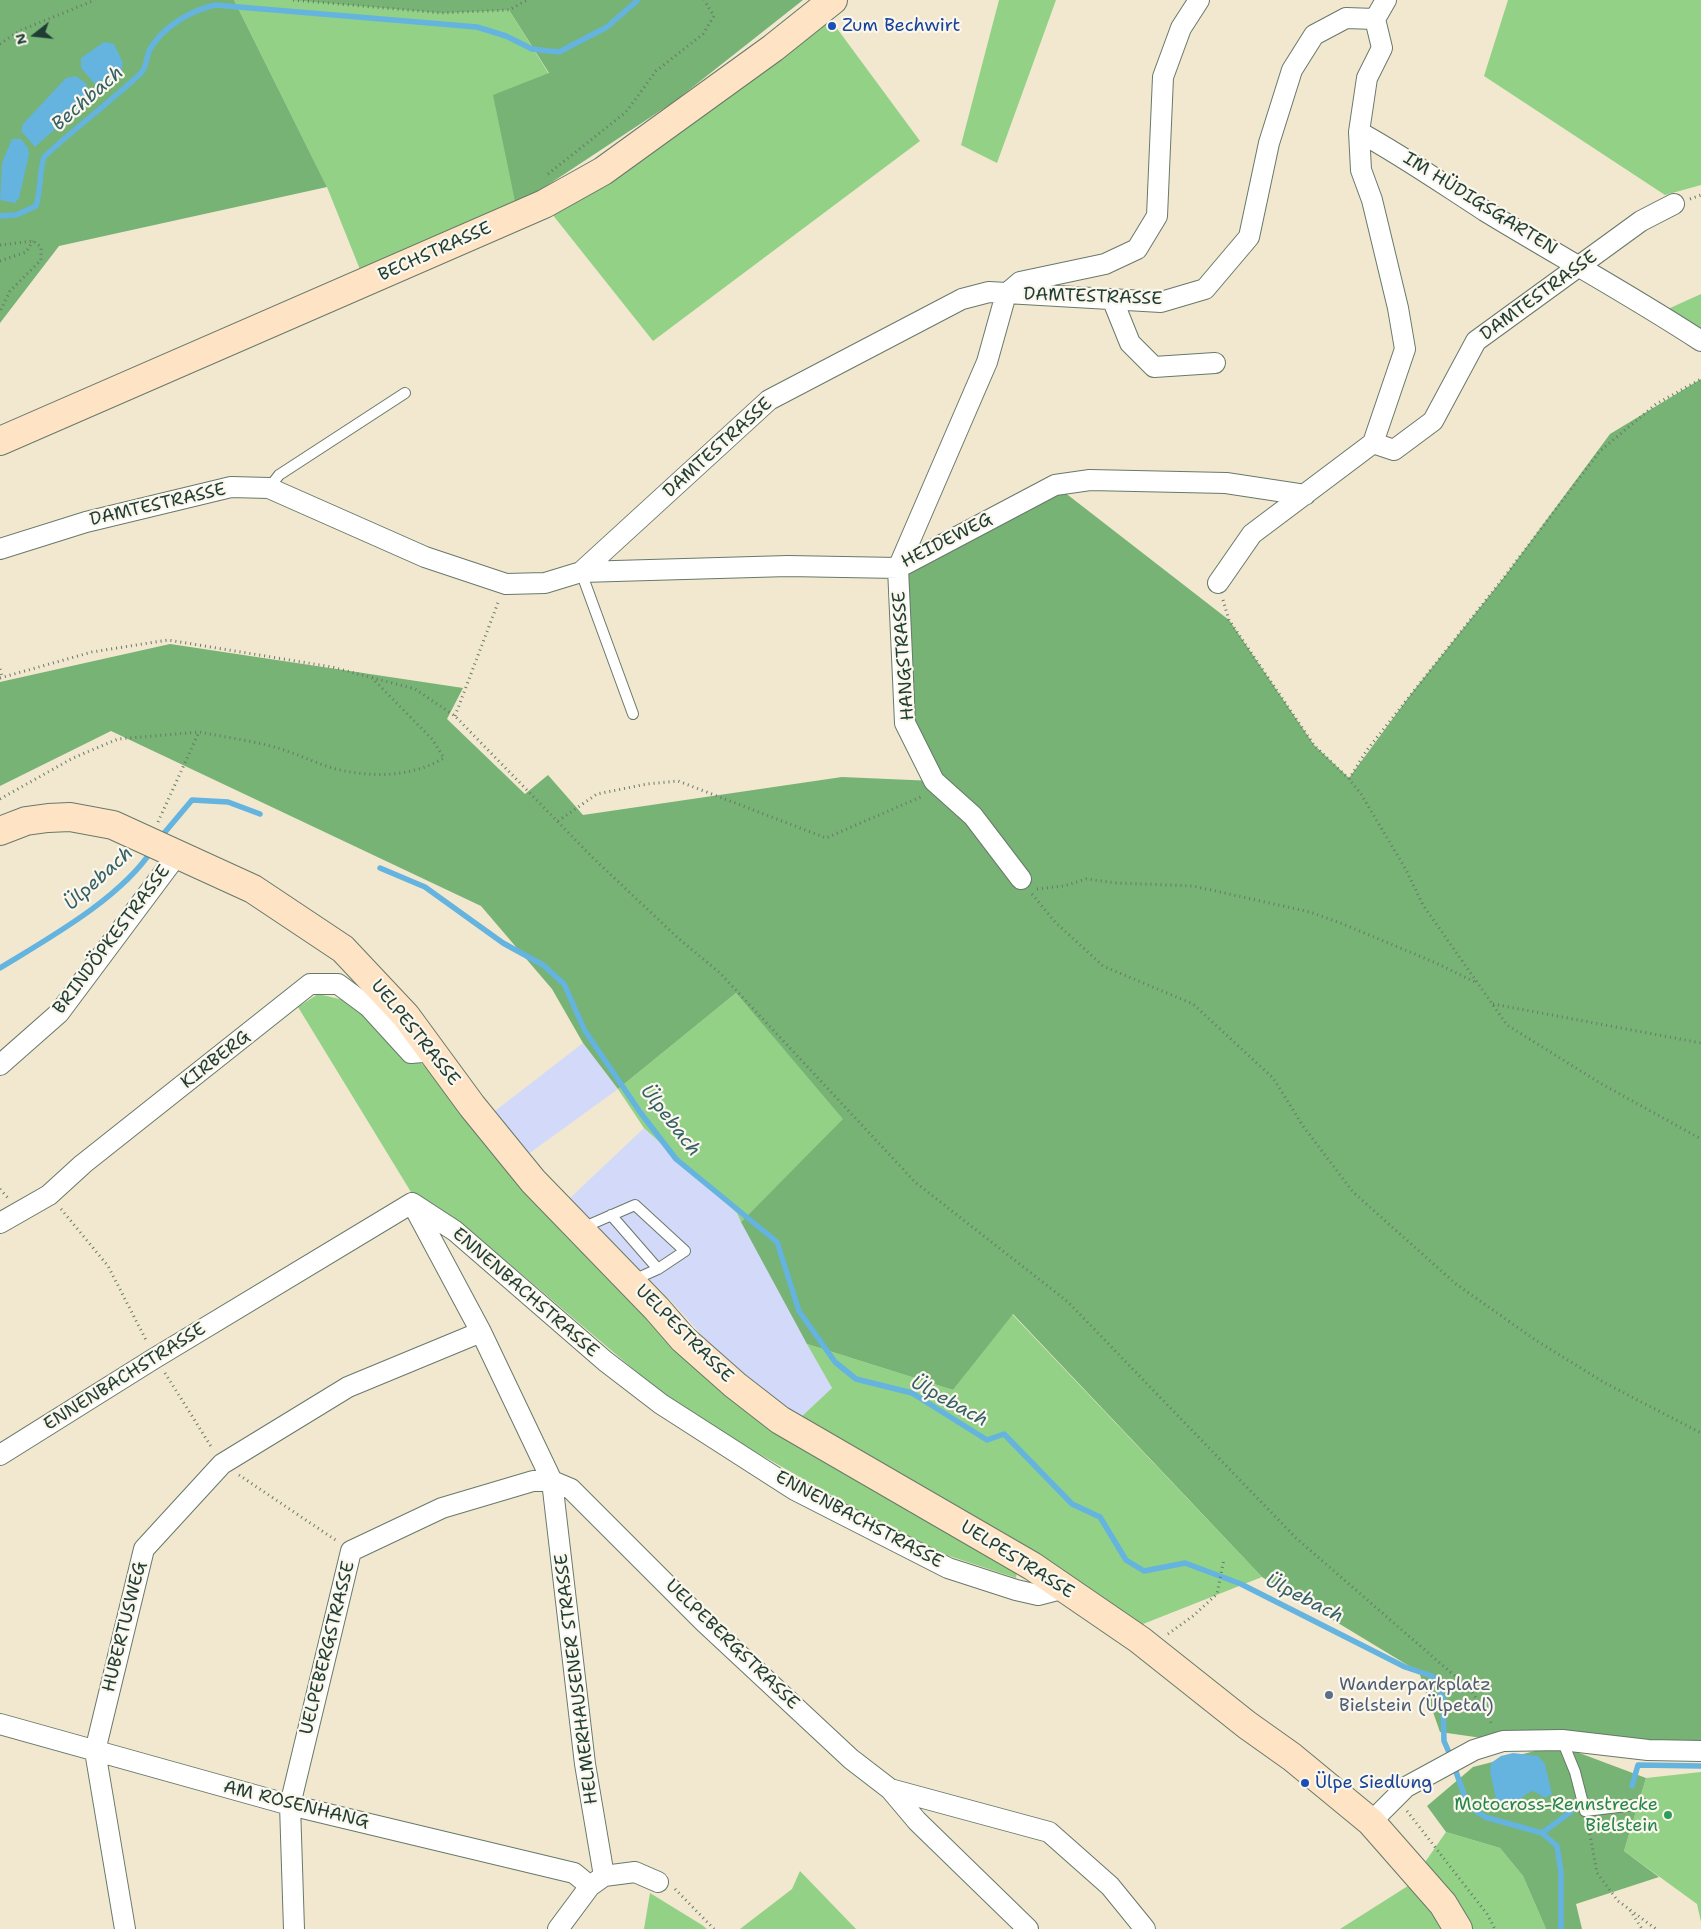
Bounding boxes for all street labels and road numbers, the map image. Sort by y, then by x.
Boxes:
street label: IM HÜDIGSGARTEN [1399,148,1561,260]
street label: BECHSTRASSE [375,217,495,287]
street label: DAMTESTRASSE [1476,246,1602,346]
street label: DAMTESTRASSE [1023,284,1163,310]
street label: DAMTESTRASSE [659,393,777,503]
street label: DAMTESTRASSE [88,479,228,531]
street label: HEIDEWEG [898,509,996,573]
street label: HANGSTRASSE [889,591,919,721]
street label: BRINDÖPKESTRASSE [49,861,175,1019]
street label: UELPESTRASSE [366,976,464,1090]
street label: KIRBERG [177,1026,255,1094]
street label: ENNENBACHSTRASSE [447,1224,603,1362]
street label: UELPESTRASSE [630,1280,738,1388]
street label: ENNENBACHSTRASSE [40,1318,210,1436]
street label: ENNENBACHSTRASSE [771,1467,947,1573]
street label: UELPESTRASSE [956,1516,1078,1604]
street label: HELMERHAUSENER STRASSE [551,1552,603,1806]
street label: HUBERTUSWEG [98,1559,152,1695]
street label: UELPEBERGSTRASSE [296,1559,360,1737]
street label: UELPEBERGSTRASSE [661,1575,803,1715]
street label: AM ROSENHANG [221,1776,371,1834]

